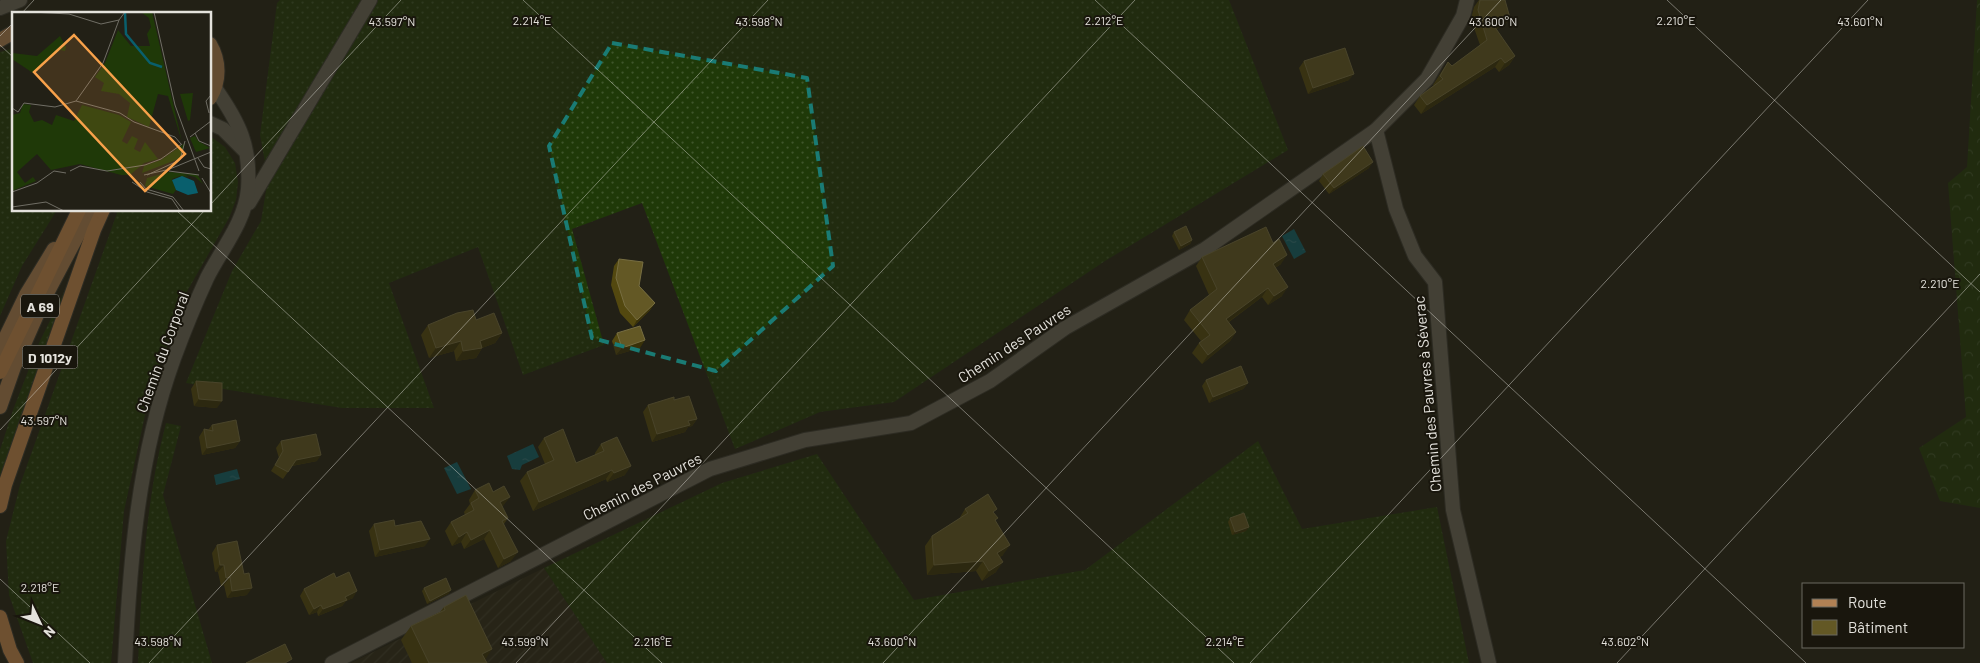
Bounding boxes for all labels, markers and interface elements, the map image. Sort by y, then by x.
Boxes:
inset map [12,12,211,211]
text: 2.214°E [513,13,551,27]
text: 2.212°E [1085,13,1123,27]
text: 2.210°E [1657,13,1695,27]
text: 43.597°N [369,14,415,28]
text: 43.598°N [735,14,783,28]
text: 43.600°N [1469,14,1517,28]
text: 43.601°N [1837,14,1883,28]
text: 2.210°E [1921,276,1959,290]
street label: Chemin du Corporal [132,289,192,415]
road number: A 69 [21,294,59,318]
street label: Chemin des Pauvres à Séverac [1409,295,1445,493]
street label: Chemin des Pauvres [954,300,1074,386]
road number: D 1012y [22,346,78,368]
text: 43.597°N [21,413,67,427]
street label: Chemin des Pauvres [580,448,704,524]
text: 2.218°E [21,580,59,594]
legend [1802,583,1965,648]
text: Route [1848,593,1887,611]
north arrow [15,598,65,648]
text: Bâtiment [1848,618,1908,636]
text: N [40,623,59,641]
text: 43.598°N [134,634,182,648]
text: 43.599°N [501,634,549,648]
text: 2.216°E [634,634,672,648]
text: 43.600°N [868,634,916,648]
text: 2.214°E [1206,634,1244,648]
text: 43.602°N [1601,634,1649,648]

